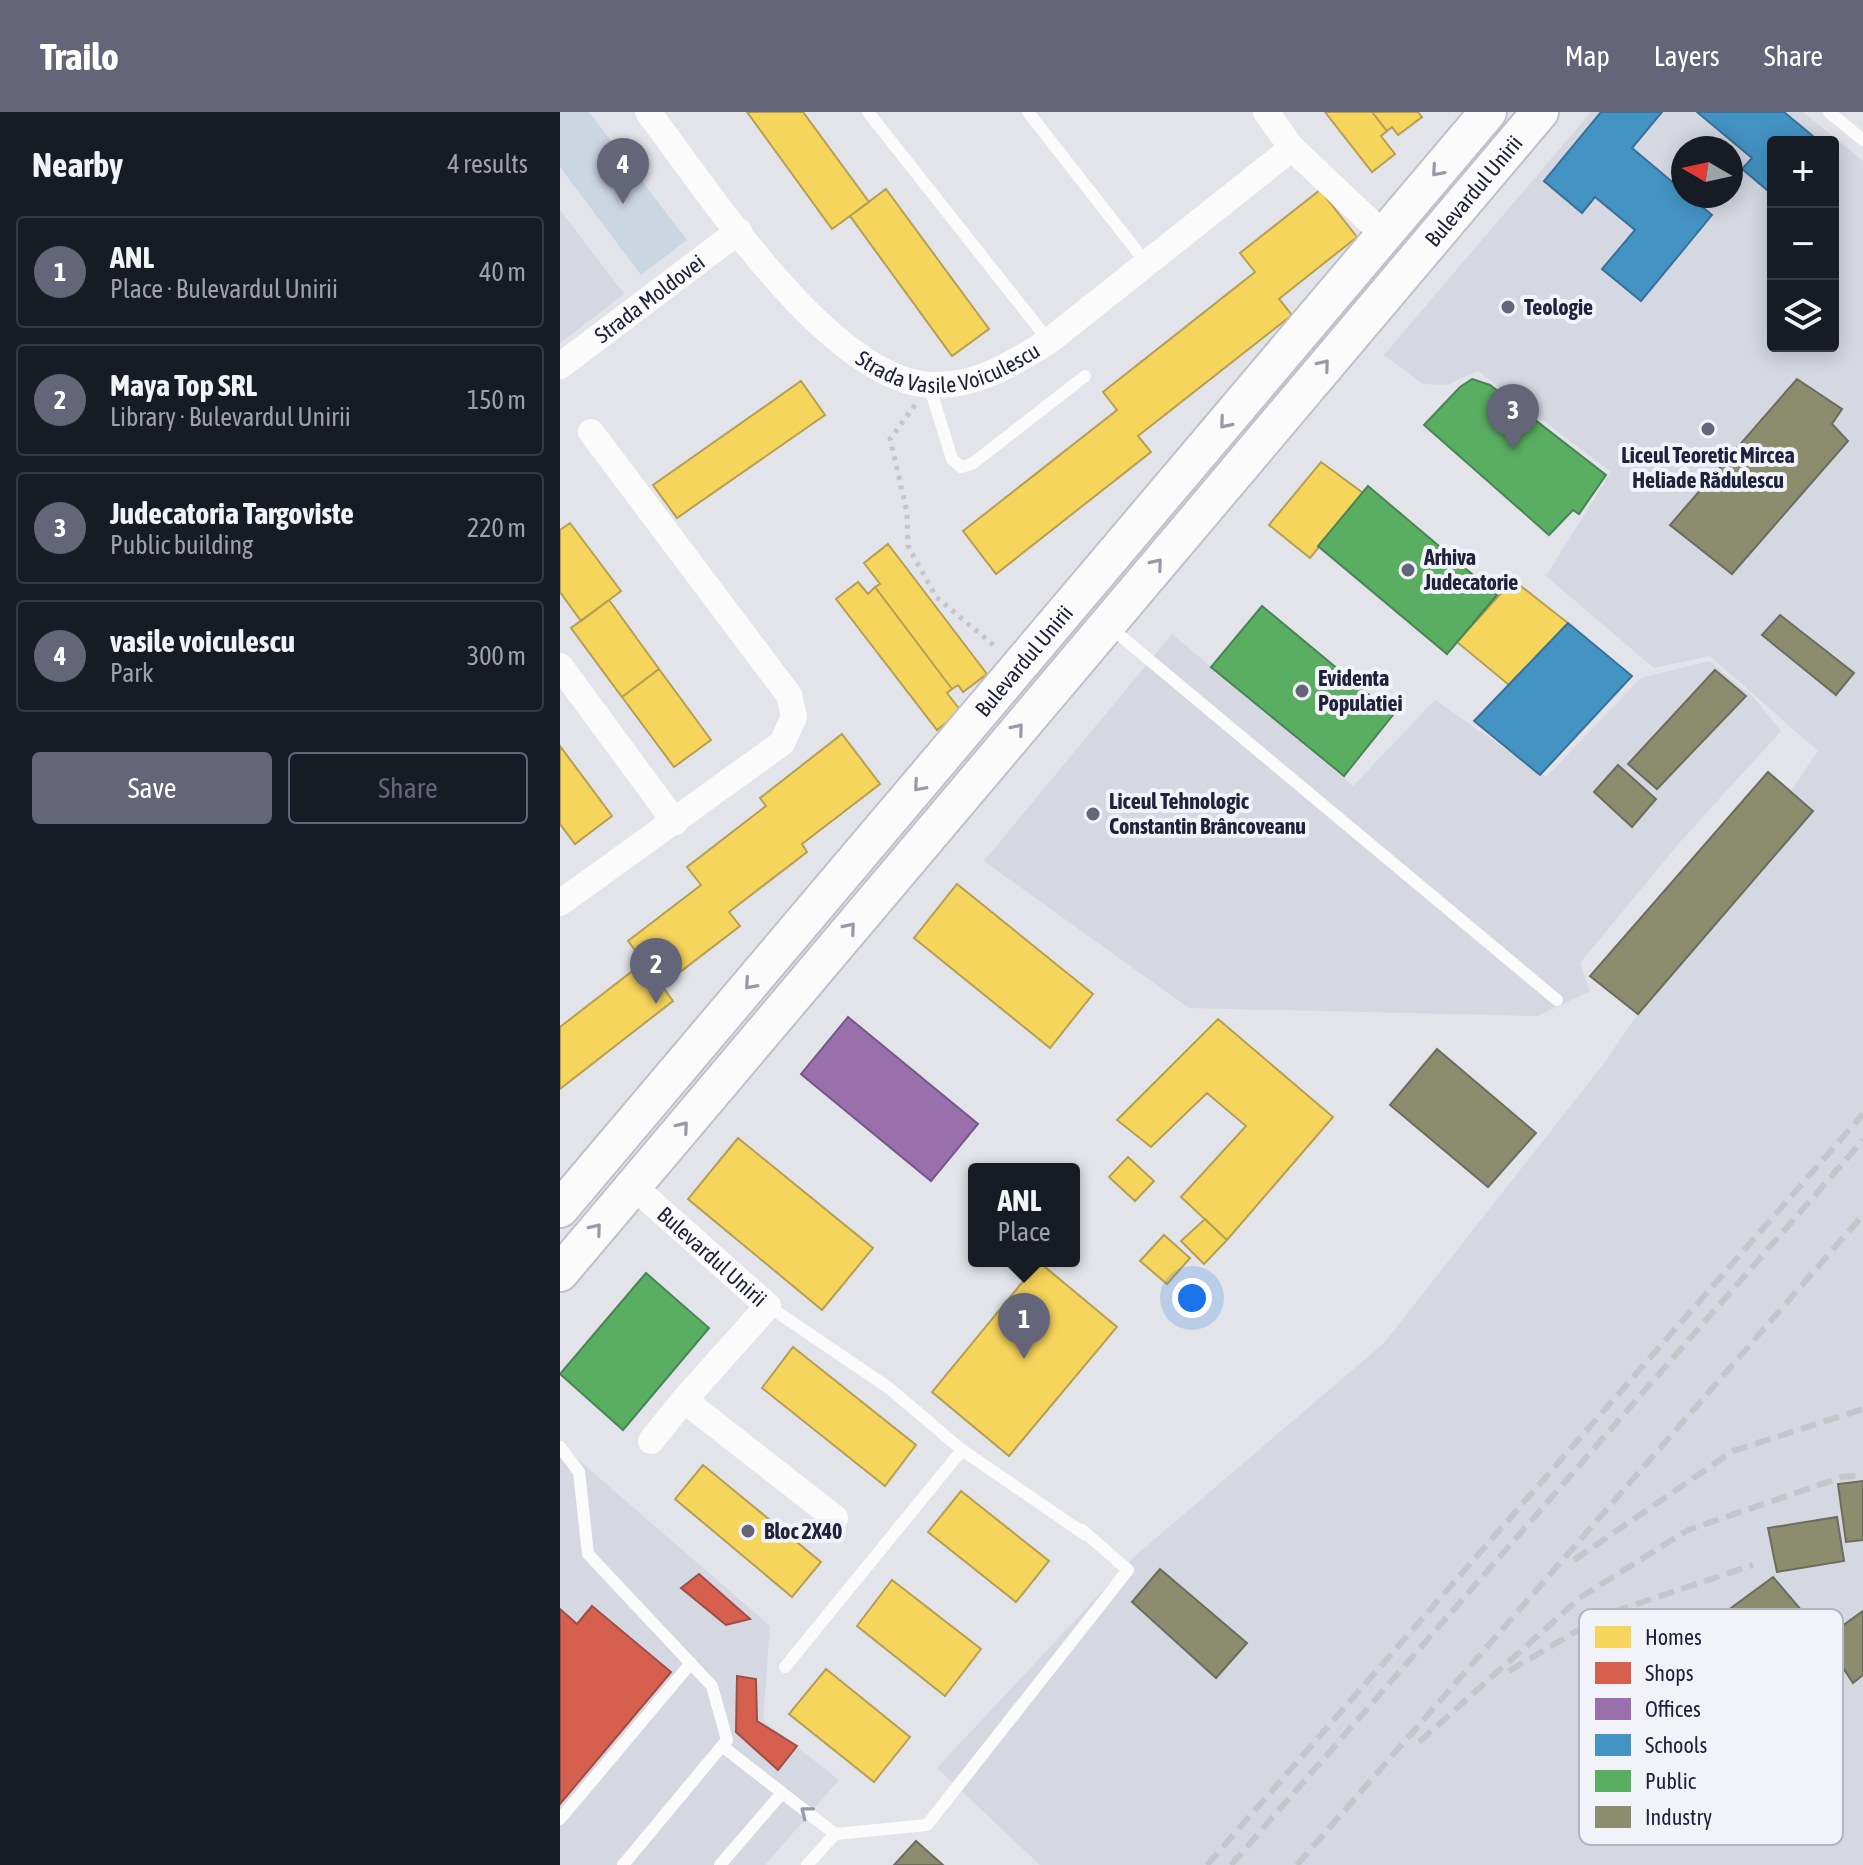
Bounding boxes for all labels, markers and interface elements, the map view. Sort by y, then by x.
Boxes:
text: Trailo [40,35,119,78]
text: Map [1565,40,1610,72]
text: Layers [1654,40,1720,72]
text: Share [1764,40,1823,72]
street label: Bulevardul Unirii [1419,130,1528,252]
north arrow [1671,136,1743,208]
map controls [1767,136,1839,352]
button: + [1767,136,1839,208]
pin: 4 [597,138,649,204]
text: Nearby [32,145,123,184]
text: 4 results [447,149,528,179]
one-way arrow [1432,162,1447,176]
button: − [1767,208,1839,280]
text: ANL [110,240,154,274]
street label: Strada Moldovei [589,249,709,348]
text: 1 [54,257,66,287]
text: 40 m [479,257,526,287]
text: Place · Bulevardul Unirii [110,274,338,304]
button: layers [1767,280,1839,352]
place label: Teologie [1524,294,1593,320]
marker: Teologie [1499,298,1517,316]
street label: Strada Vasile Voiculescu [852,329,1046,363]
text: Strada Vasile Voiculescu [851,337,1044,398]
one-way arrow [1314,359,1329,374]
text: Maya Top SRL [110,368,257,402]
pin: 3 [1487,384,1539,450]
text: 2 [54,385,66,415]
text: 150 m [467,385,526,415]
text: Library · Bulevardul Unirii [110,402,351,432]
one-way arrow [1220,414,1235,428]
marker: Liceul Teoretic Mircea Heliade Rădulescu [1699,420,1717,438]
place label: Liceul Teoretic Mircea Heliade Rădulescu [1621,442,1795,493]
text: Judecatoria Targoviste [110,496,354,530]
text: 3 [54,513,66,543]
text: 220 m [467,513,526,543]
text: Public building [110,530,253,560]
place label: Arhiva Judecatorie [1423,544,1518,595]
one-way arrow [1147,558,1161,573]
marker: Arhiva Judecatorie [1399,561,1417,579]
street label: Bulevardul Unirii [969,600,1078,722]
text: vasile voiculescu [110,624,295,658]
text: 4 [54,641,66,671]
text: 300 m [467,641,526,671]
text: Park [110,658,153,688]
place label: Evidenta Populatiei [1318,665,1402,716]
marker: Evidenta Populatiei [1293,682,1311,700]
one-way arrow [1008,724,1023,738]
button: Save [32,752,272,824]
button: Share [288,752,528,824]
one-way arrow [914,777,929,792]
place label: Liceul Tehnologic Constantin Brâncoveanu [1109,788,1306,839]
marker: Liceul Tehnologic Constantin Brâncoveanu [1084,805,1102,823]
one-way arrow [840,922,855,937]
pin: 2 [630,938,682,1004]
one-way arrow [745,975,760,989]
one-way arrow [673,1121,688,1136]
popup [968,1163,1080,1267]
text: ANL [997,1183,1041,1217]
street label: Bulevardul Unirii [652,1201,772,1312]
text: Place [997,1217,1051,1247]
one-way arrow [586,1224,601,1239]
your location [1172,1278,1212,1318]
pin: 1 [998,1293,1050,1359]
place label: Bloc 2X40 [764,1518,842,1544]
marker: Bloc 2X40 [739,1522,757,1540]
legend [1579,1609,1843,1845]
text: Homes [1645,1624,1702,1650]
text: Shops [1645,1660,1694,1686]
text: Offices [1645,1696,1701,1722]
text: Schools [1645,1732,1708,1758]
text: Public [1645,1768,1697,1794]
text: Industry [1645,1804,1712,1830]
one-way arrow [800,1807,815,1821]

